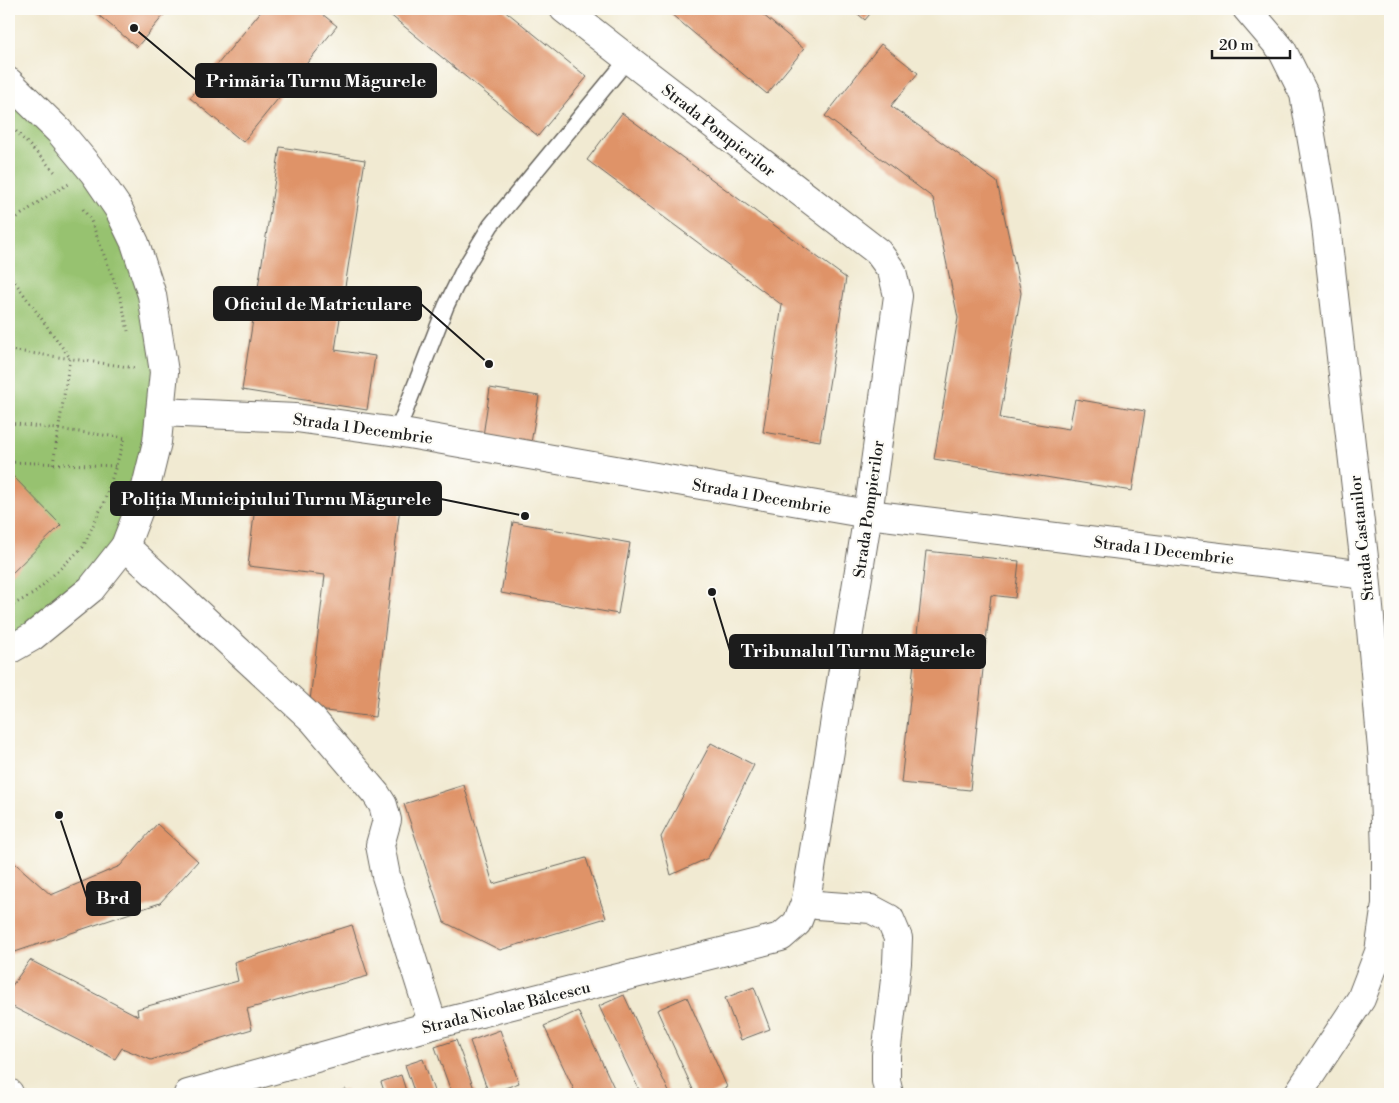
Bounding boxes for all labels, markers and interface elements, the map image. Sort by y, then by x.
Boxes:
scale bar [1212,28,1289,60]
text: 20 m [1219,36,1254,55]
callout: Primăria Turnu Măgurele [196,64,436,97]
text: Primăria Turnu Măgurele [206,70,426,93]
street label: Strada Pompierilor [658,80,779,181]
callout: Oficiul de Matriculare [214,287,421,320]
text: Oficiul de Matriculare [224,293,412,316]
street label: Strada 1 Decembrie [292,409,434,449]
street label: Strada Pompierilor [849,439,889,579]
street label: Strada Castanilor [1345,474,1379,602]
street label: Strada 1 Decembrie [691,475,833,519]
callout: Poliția Municipiului Turnu Măgurele [111,482,441,515]
text: Poliția Municipiului Turnu Măgurele [121,488,431,511]
street label: Strada 1 Decembrie [1093,532,1235,570]
callout: Tribunalul Turnu Măgurele [730,635,985,668]
text: Tribunalul Turnu Măgurele [741,640,976,663]
callout: Brd [87,882,140,915]
text: Brd [96,887,130,910]
street label: Strada Nicolae Bălcescu [420,977,593,1039]

